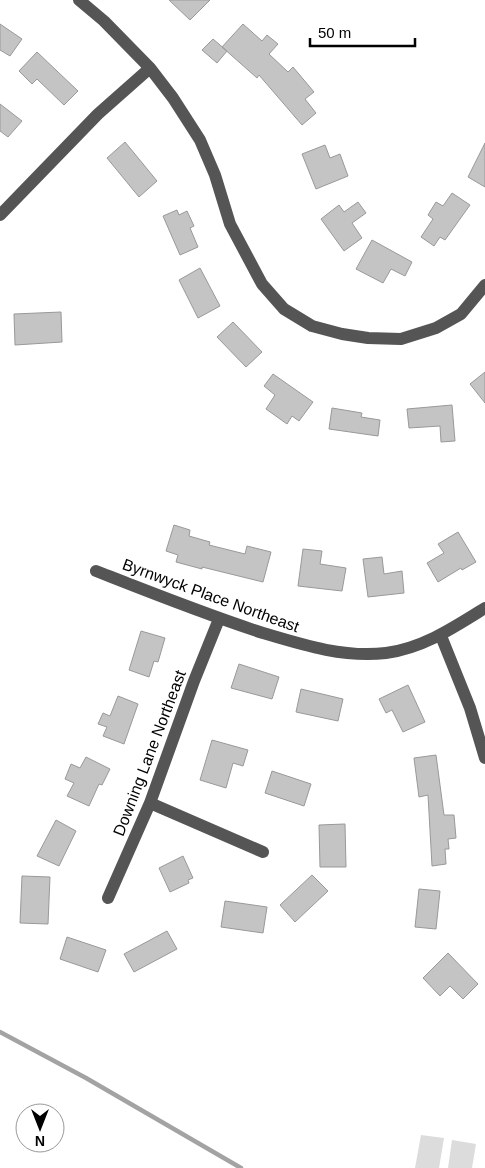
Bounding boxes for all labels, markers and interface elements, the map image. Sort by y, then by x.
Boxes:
scale bar [310,15,415,47]
text: 50 m [318,24,351,41]
street label: Byrnwyck Place Northeast [120,556,302,636]
street label: Downing Lane Northeast [110,667,189,838]
north arrow [15,1103,65,1153]
text: N [35,1133,45,1149]

